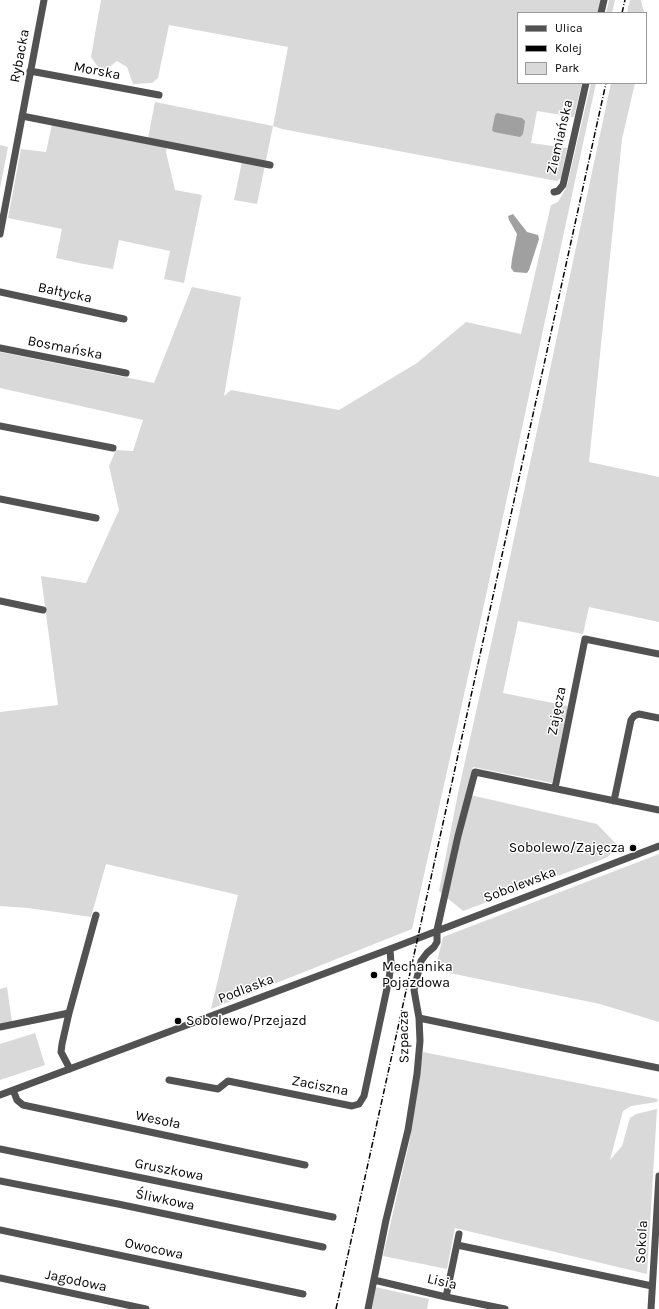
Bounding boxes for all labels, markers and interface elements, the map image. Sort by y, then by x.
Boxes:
legend [517,12,647,84]
text: Ulica [555,21,583,35]
street label: Rybacka [7,28,33,84]
text: Kolej [555,41,582,55]
street label: Morska [72,58,122,84]
text: Park [555,61,579,75]
street label: Ziemiańska [543,98,577,176]
street label: Bałtycka [36,279,94,307]
street label: Bosmańska [26,333,104,363]
street label: Zajęcza [544,685,570,737]
place label: Sobolewo/Zajęcza [509,840,625,856]
marker: Sobolewo/Zajęcza [628,843,638,853]
street label: Sobolewska [481,863,559,907]
place label: Mechanika Pojazdowa [382,959,453,992]
marker: Mechanika Pojazdowa [369,970,379,980]
street label: Podlaska [216,971,276,1007]
street label: Szpacza [395,1011,413,1063]
place label: Sobolewo/Przejazd [186,1013,307,1029]
marker: Sobolewo/Przejazd [173,1016,183,1026]
street label: Zaciszna [290,1072,350,1100]
street label: Wesoła [134,1107,182,1133]
street label: Gruszkowa [133,1155,205,1185]
street label: Śliwkowa [134,1186,196,1214]
street label: Sokola [632,1220,652,1264]
street label: Owocowa [123,1235,185,1263]
street label: Jagodowa [44,1266,108,1296]
street label: Lisia [426,1270,458,1294]

